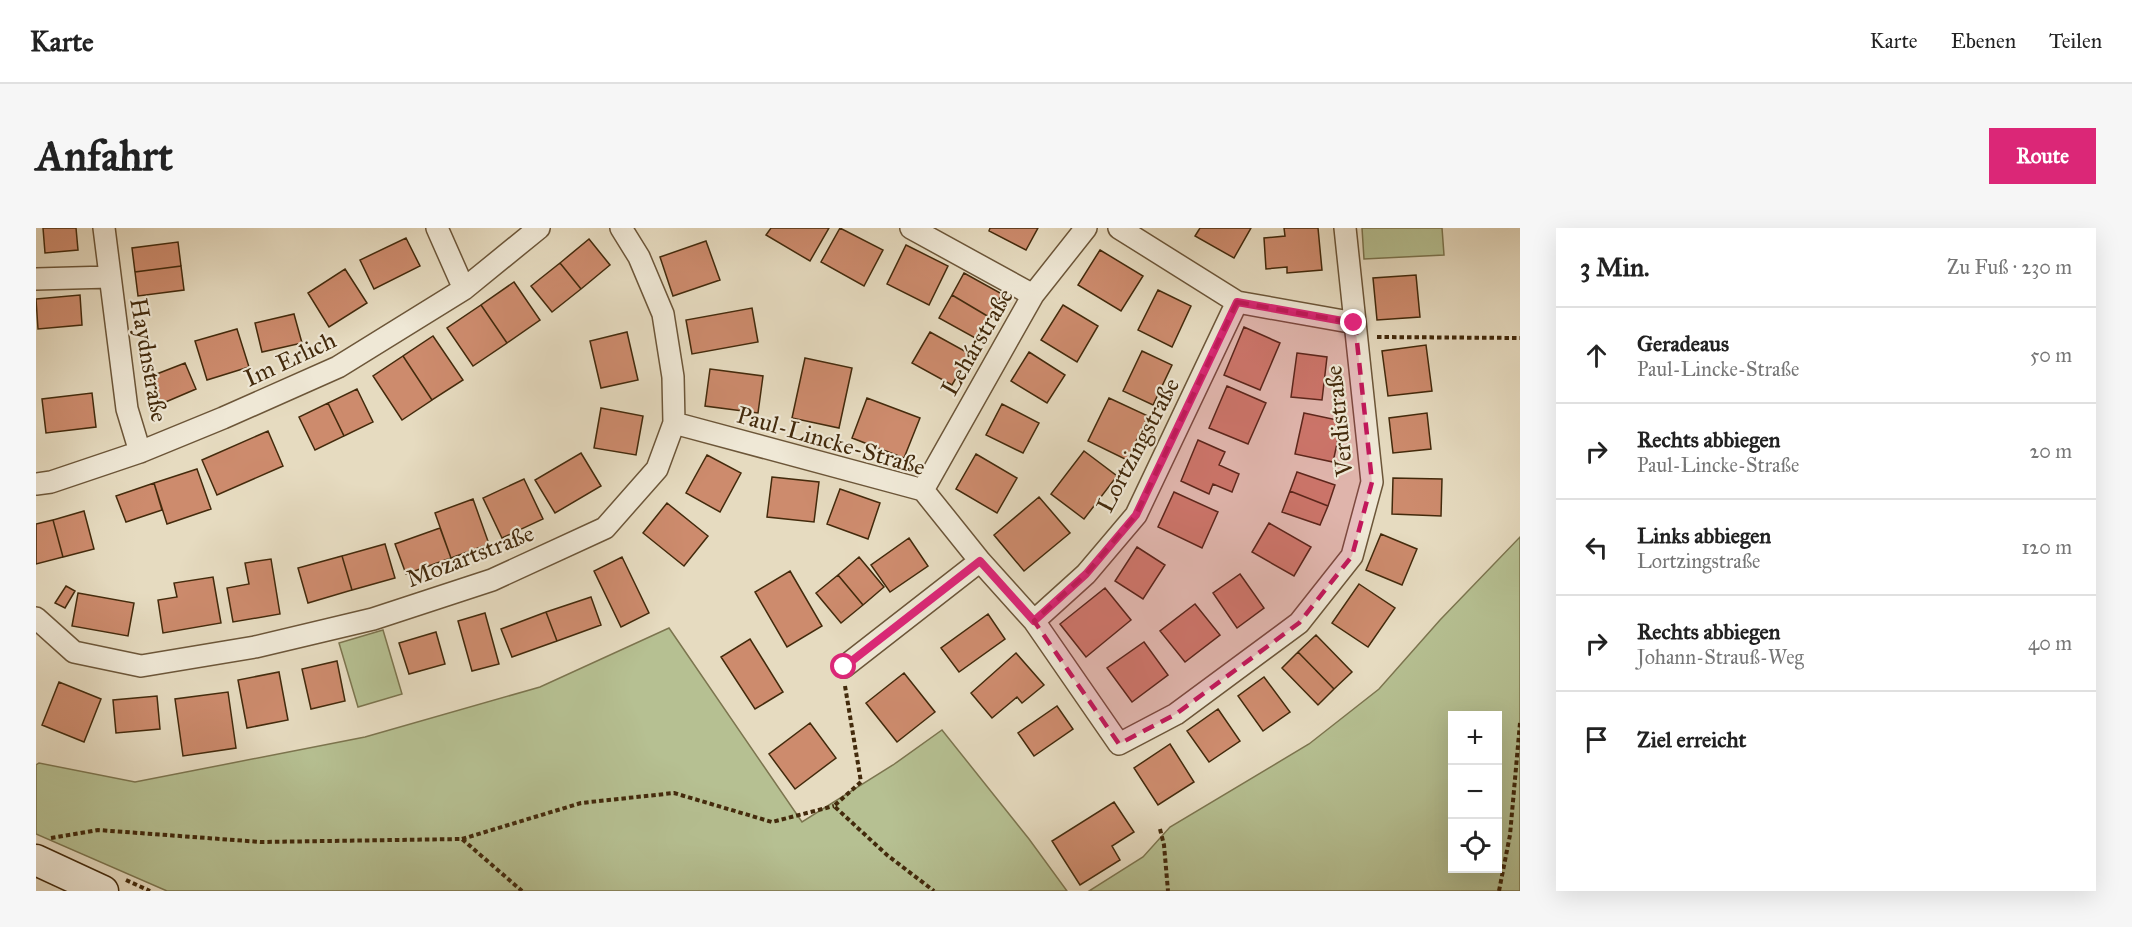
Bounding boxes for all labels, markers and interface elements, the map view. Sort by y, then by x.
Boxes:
text: Karte [30,24,94,59]
text: Karte [1870,28,1918,54]
text: Ebenen [1951,28,2016,54]
text: Teilen [2049,28,2102,54]
button: Route [1989,128,2096,184]
text: Anfahrt [36,130,173,182]
text: 3 Min. [1580,251,1649,283]
text: Zu Fuß · 230 m [1947,255,2072,279]
street label: Lehárstraße [934,283,1020,401]
street label: Haydnstraße [123,296,175,424]
route end [1340,309,1366,335]
street label: Im Erlich [239,325,341,393]
text: Geradeaus [1637,330,1729,357]
icon: ahead [1580,339,1613,372]
text: 50 m [2030,343,2072,367]
text: Paul-Lincke-Straße [1637,357,1799,381]
street label: Verdistraße [1318,364,1360,479]
street label: Lortzingstraße [1090,373,1186,517]
street label: Paul-Lincke-Straße [733,400,929,482]
text: Rechts abbiegen [1637,426,1780,453]
icon: right [1580,435,1613,468]
text: 20 m [2029,439,2072,463]
text: Paul-Lincke-Straße [1637,453,1799,477]
street label: Mozartstraße [402,518,538,594]
text: Links abbiegen [1637,522,1771,549]
icon: left [1580,531,1613,564]
text: 120 m [2021,535,2072,559]
text: Lortzingstraße [1637,549,1760,573]
text: Rechts abbiegen [1637,618,1780,645]
icon: right [1580,627,1613,660]
text: 40 m [2028,631,2072,655]
text: Johann-Strauß-Weg [1637,645,1804,669]
route start [830,653,856,679]
map controls [1448,711,1502,873]
button: + [1448,711,1502,765]
icon: arrive [1580,723,1613,756]
text: Ziel erreicht [1637,726,1746,753]
button: − [1448,765,1502,819]
button: locate [1448,819,1502,873]

